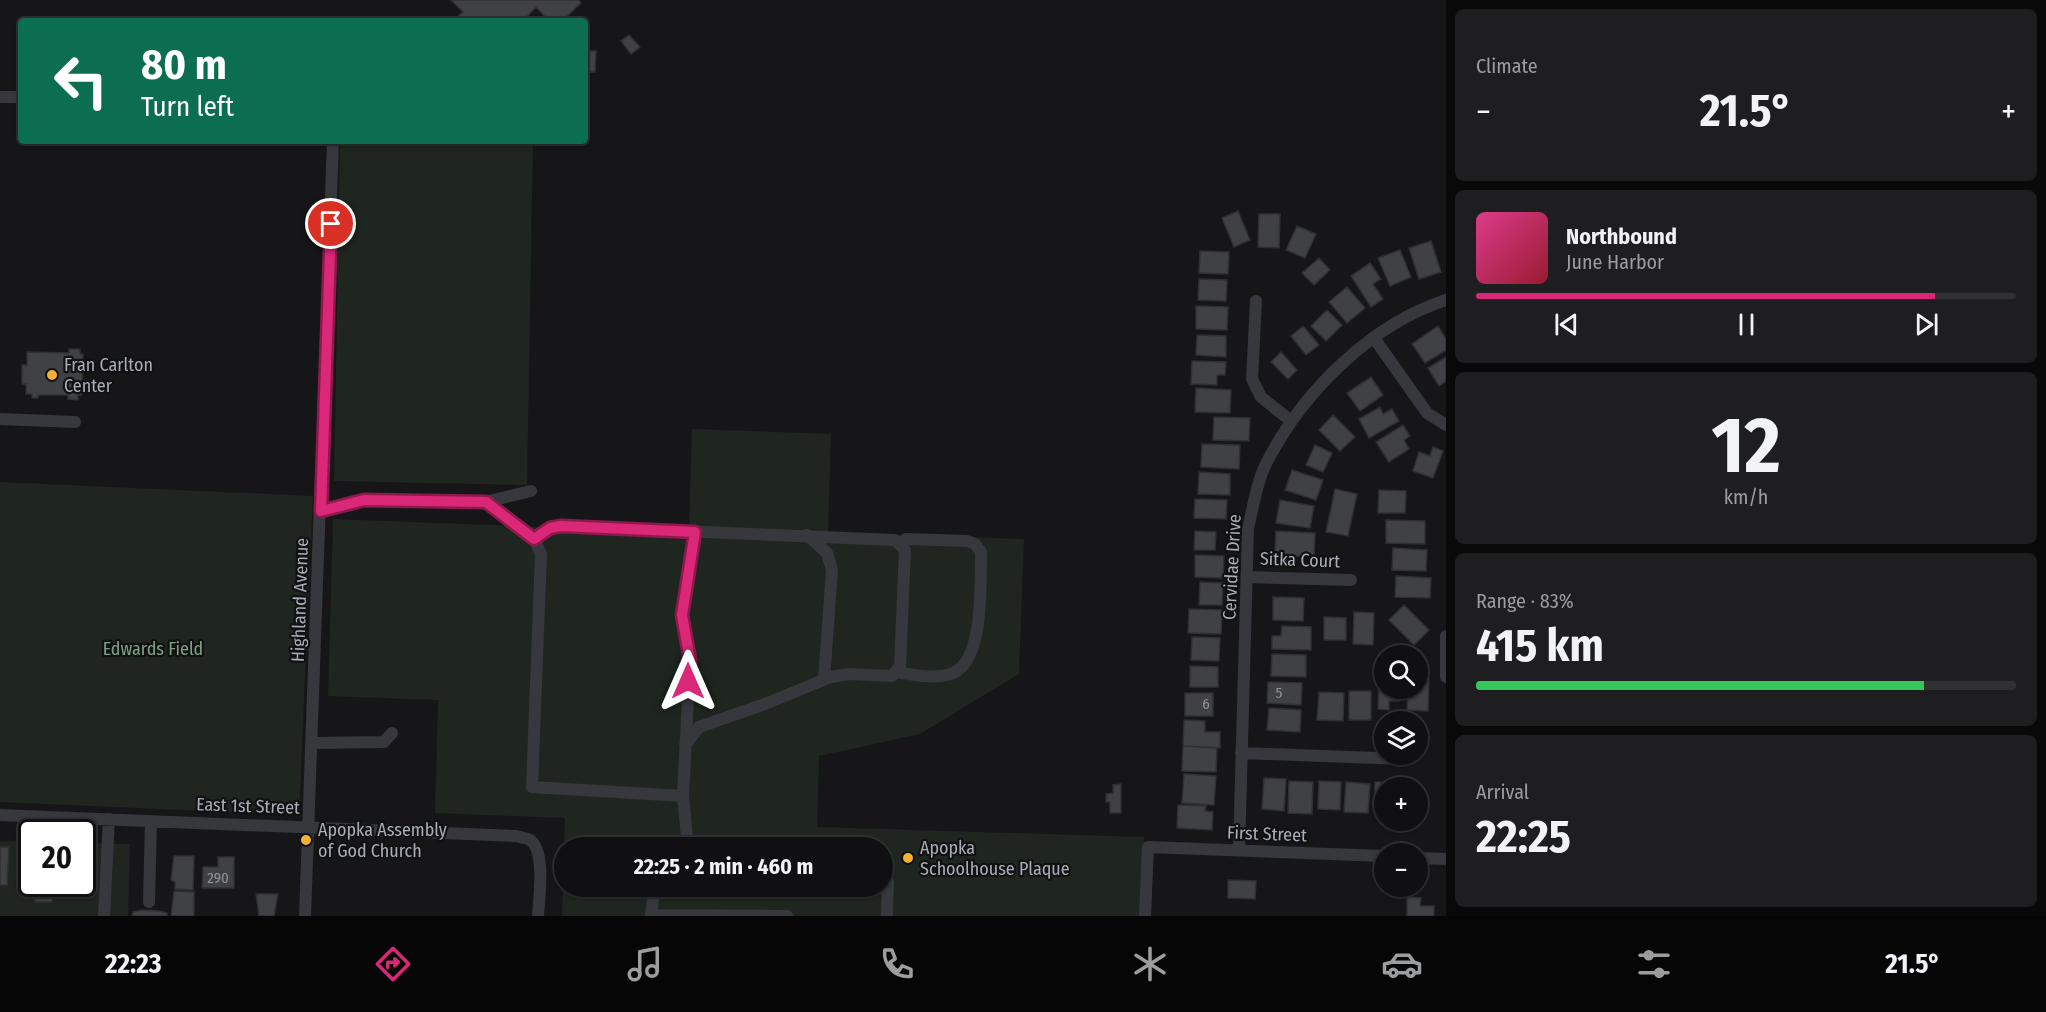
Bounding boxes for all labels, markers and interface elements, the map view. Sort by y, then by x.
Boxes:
text: 80 m [141,40,227,90]
icon: left [42,42,120,120]
text: Climate [1476,54,1538,78]
text: 21.5° [1700,84,1792,138]
text: Turn left [141,91,234,123]
text: − [1476,92,1491,132]
text: + [2001,92,2016,132]
pin [305,198,356,249]
icon: arrive [314,207,347,240]
text: Northbound [1566,223,1677,250]
text: June Harbor [1566,250,1664,274]
icon: previous [1550,308,1583,341]
icon: pause [1730,308,1763,341]
icon: next [1910,308,1943,341]
place label: Fran Carlton Center [64,354,153,397]
marker: Fran Carlton Center [45,368,59,382]
text: 12 [1711,399,1781,493]
text: km/h [1724,485,1768,509]
street label: Cervidae Drive [1218,513,1246,621]
street label: Highland Avenue [287,537,313,663]
street label: Sitka Court [1259,548,1341,572]
text: Range · 83% [1476,589,1574,613]
text: 415 km [1476,619,1604,673]
park label: Edwards Field [103,638,203,660]
map controls [1374,645,1428,897]
button: search [1374,645,1428,699]
position arrow [656,649,720,713]
house number: 5 [1276,684,1283,702]
house number: 6 [1202,695,1210,713]
button: layers [1374,711,1428,765]
button: + [1374,777,1428,831]
text: Arrival [1476,780,1529,804]
street label: East 1st Street [196,793,300,819]
text: 22:25 [1476,810,1571,864]
speed limit sign: 20 [18,819,96,897]
place label: Apopka Assembly of God Church [318,819,447,862]
street label: First Street [1227,822,1307,846]
marker: Apopka Assembly of God Church [299,833,313,847]
place label: Apopka Schoolhouse Plaque [920,837,1070,880]
button: − [1374,843,1428,897]
marker: Apopka Schoolhouse Plaque [901,851,915,865]
text: 22:25 · 2 min · 460 m [634,853,813,880]
house number: 290 [207,869,229,887]
icon: directions [372,943,414,985]
icon: music [624,943,666,985]
icon: phone [876,943,918,985]
icon: climate [1129,943,1171,985]
icon: car [1381,943,1423,985]
icon: filters [1633,943,1675,985]
text: 22:23 [105,948,162,980]
text: 21.5° [1885,948,1941,980]

